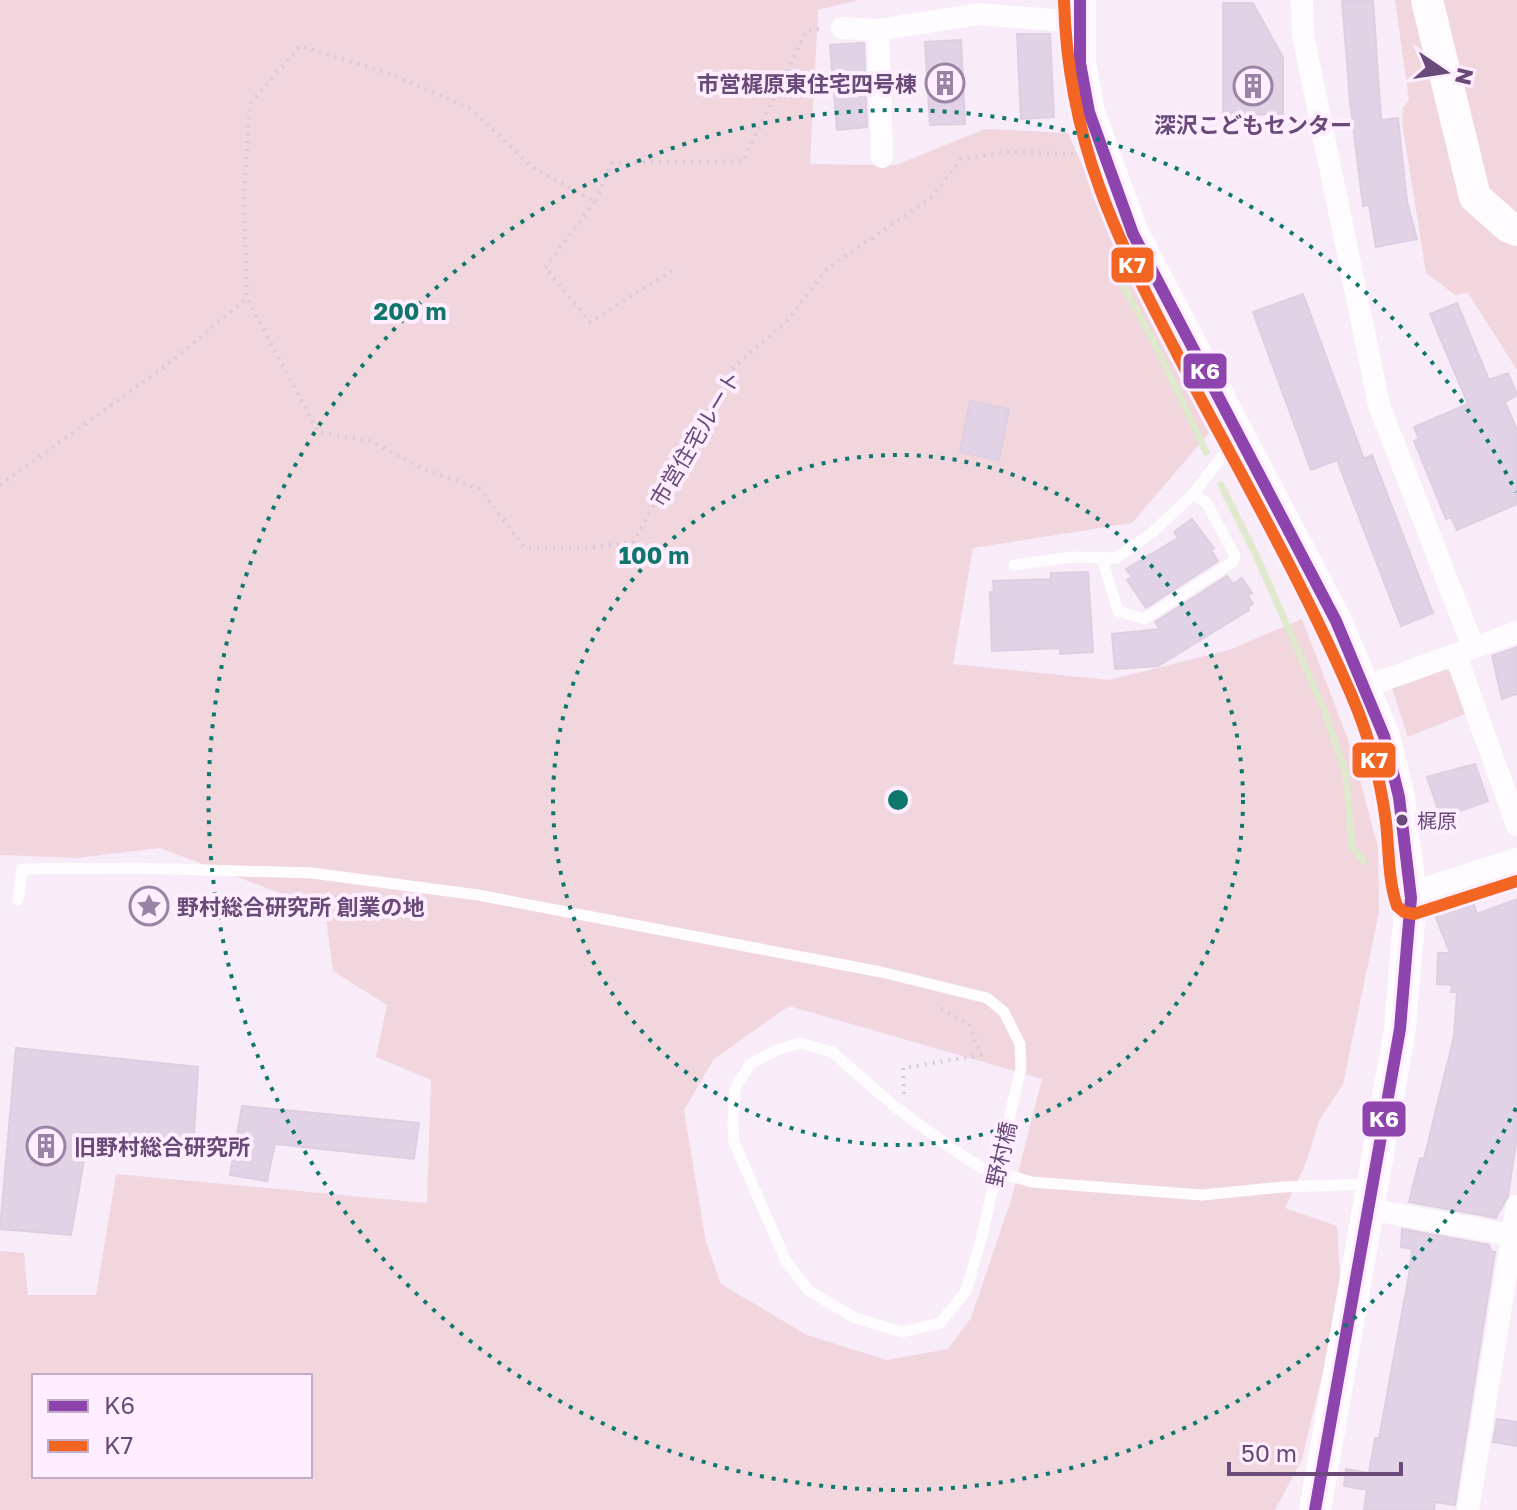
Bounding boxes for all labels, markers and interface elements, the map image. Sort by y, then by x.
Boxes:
north arrow [1405,32,1485,112]
building icon: 市営梶原東住宅四号棟 [924,62,966,104]
building icon: 深沢こどもセンター [1232,65,1274,107]
text: N [1450,65,1480,88]
place label: 市営梶原東住宅四号棟 [697,70,917,97]
place label: 深沢こどもセンター [1154,111,1352,138]
line badge: K7 [1110,246,1155,284]
text: K7 [1118,251,1146,278]
text: 200 m [374,296,446,325]
line badge: K6 [1182,352,1228,390]
text: K6 [1190,357,1220,384]
street label: 市営住宅ルート [644,365,746,511]
text: 100 m [619,540,689,569]
line badge: K7 [1351,741,1397,779]
text: K7 [1360,746,1388,773]
centre of rings [884,786,912,814]
place label: 梶原 [1417,808,1457,832]
marker: 梶原 [1394,812,1410,828]
place icon: 野村総合研究所 創業の地 [128,885,170,927]
place label: 野村総合研究所 創業の地 [177,893,425,920]
line badge: K6 [1361,1100,1407,1138]
text: K6 [1369,1105,1399,1132]
street label: 野村橋 [980,1119,1022,1189]
building icon: 旧野村総合研究所 [25,1125,67,1167]
place label: 旧野村総合研究所 [74,1133,250,1160]
legend [32,1374,312,1478]
text: K6 [104,1390,135,1419]
scale bar [1229,1426,1401,1476]
text: K7 [104,1430,133,1459]
text: 50 m [1241,1438,1297,1467]

